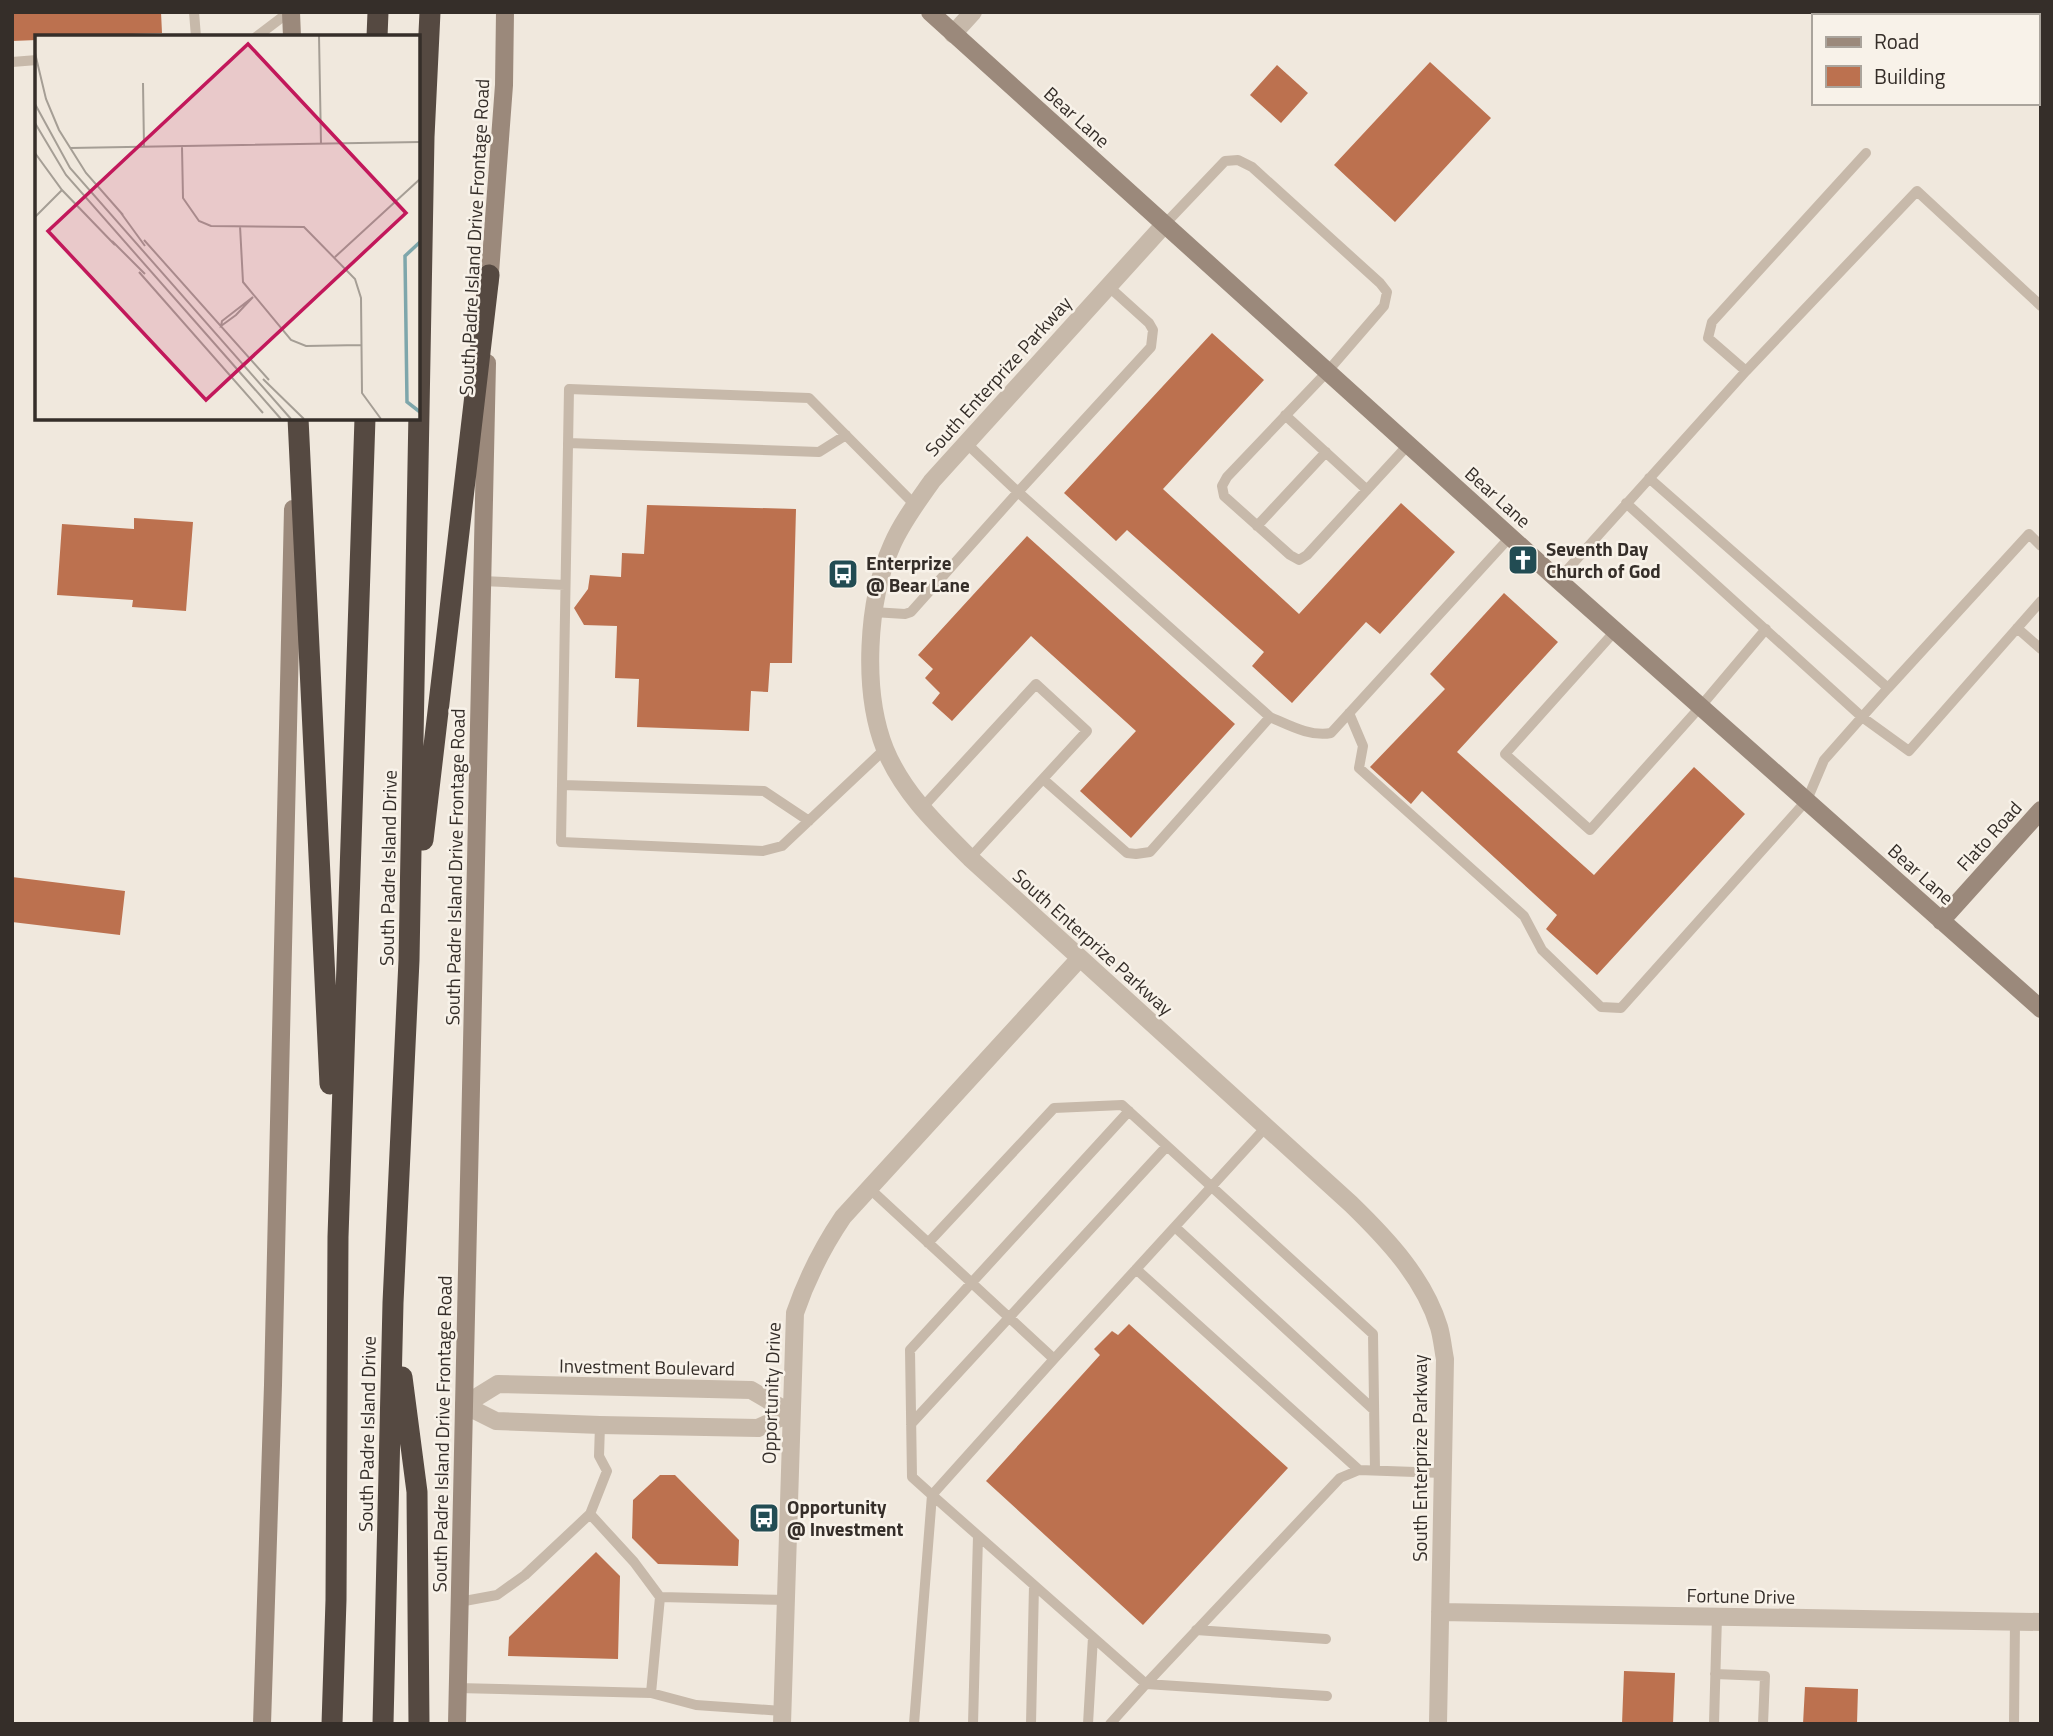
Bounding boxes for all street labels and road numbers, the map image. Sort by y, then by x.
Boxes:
street label: South Padre Island Drive Frontage Road [451,78,496,396]
street label: Bear Lane [1038,79,1117,154]
street label: South Enterprize Parkway [917,289,1078,462]
street label: Bear Lane [1459,459,1538,534]
street label: South Padre Island Drive Frontage Road [437,708,472,1026]
street label: South Padre Island Drive [371,770,404,966]
street label: Flato Road [1949,794,2028,877]
street label: Bear Lane [1882,836,1961,911]
street label: South Enterprize Parkway [1007,861,1180,1022]
street label: South Padre Island Drive Frontage Road [424,1275,459,1593]
street label: Opportunity Drive [754,1322,787,1464]
street label: South Padre Island Drive [350,1336,383,1532]
street label: Investment Boulevard [559,1350,735,1383]
street label: South Enterprize Parkway [1405,1354,1434,1562]
street label: Fortune Drive [1686,1580,1796,1611]

